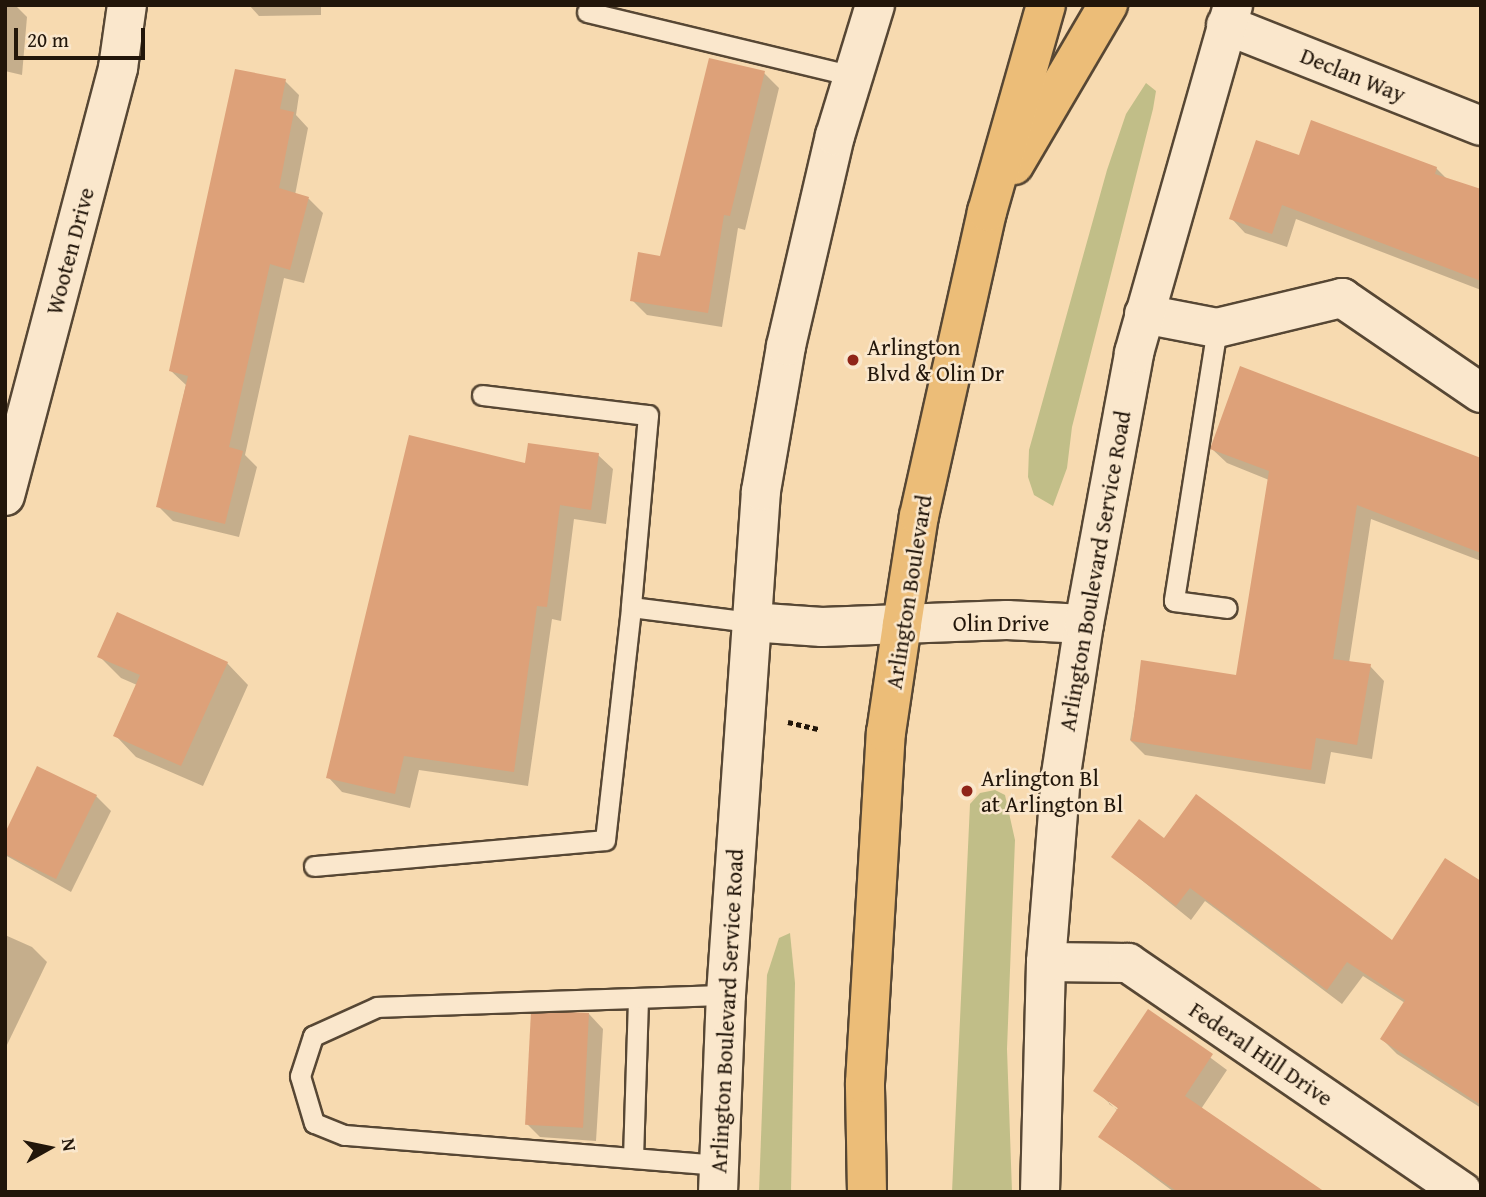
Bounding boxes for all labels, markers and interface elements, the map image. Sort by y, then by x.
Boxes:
scale bar [18,14,149,58]
text: 20 m [27,24,69,55]
street label: Declan Way [1296,41,1410,109]
street label: Wooten Drive [40,184,100,318]
place label: Arlington Blvd & Olin Dr [867,333,1004,387]
marker: Arlington Blvd & Olin Dr [845,352,861,368]
street label: Arlington Boulevard Service Road [1053,409,1137,733]
street label: Arlington Boulevard [880,493,938,691]
street label: Olin Drive [953,609,1049,637]
place label: Arlington Bl at Arlington Bl [981,764,1123,818]
marker: Arlington Bl at Arlington Bl [959,783,975,799]
street label: Arlington Boulevard Service Road [705,848,749,1174]
street label: Federal Hill Drive [1184,996,1338,1112]
north arrow [14,1113,84,1183]
text: N [55,1136,85,1153]

